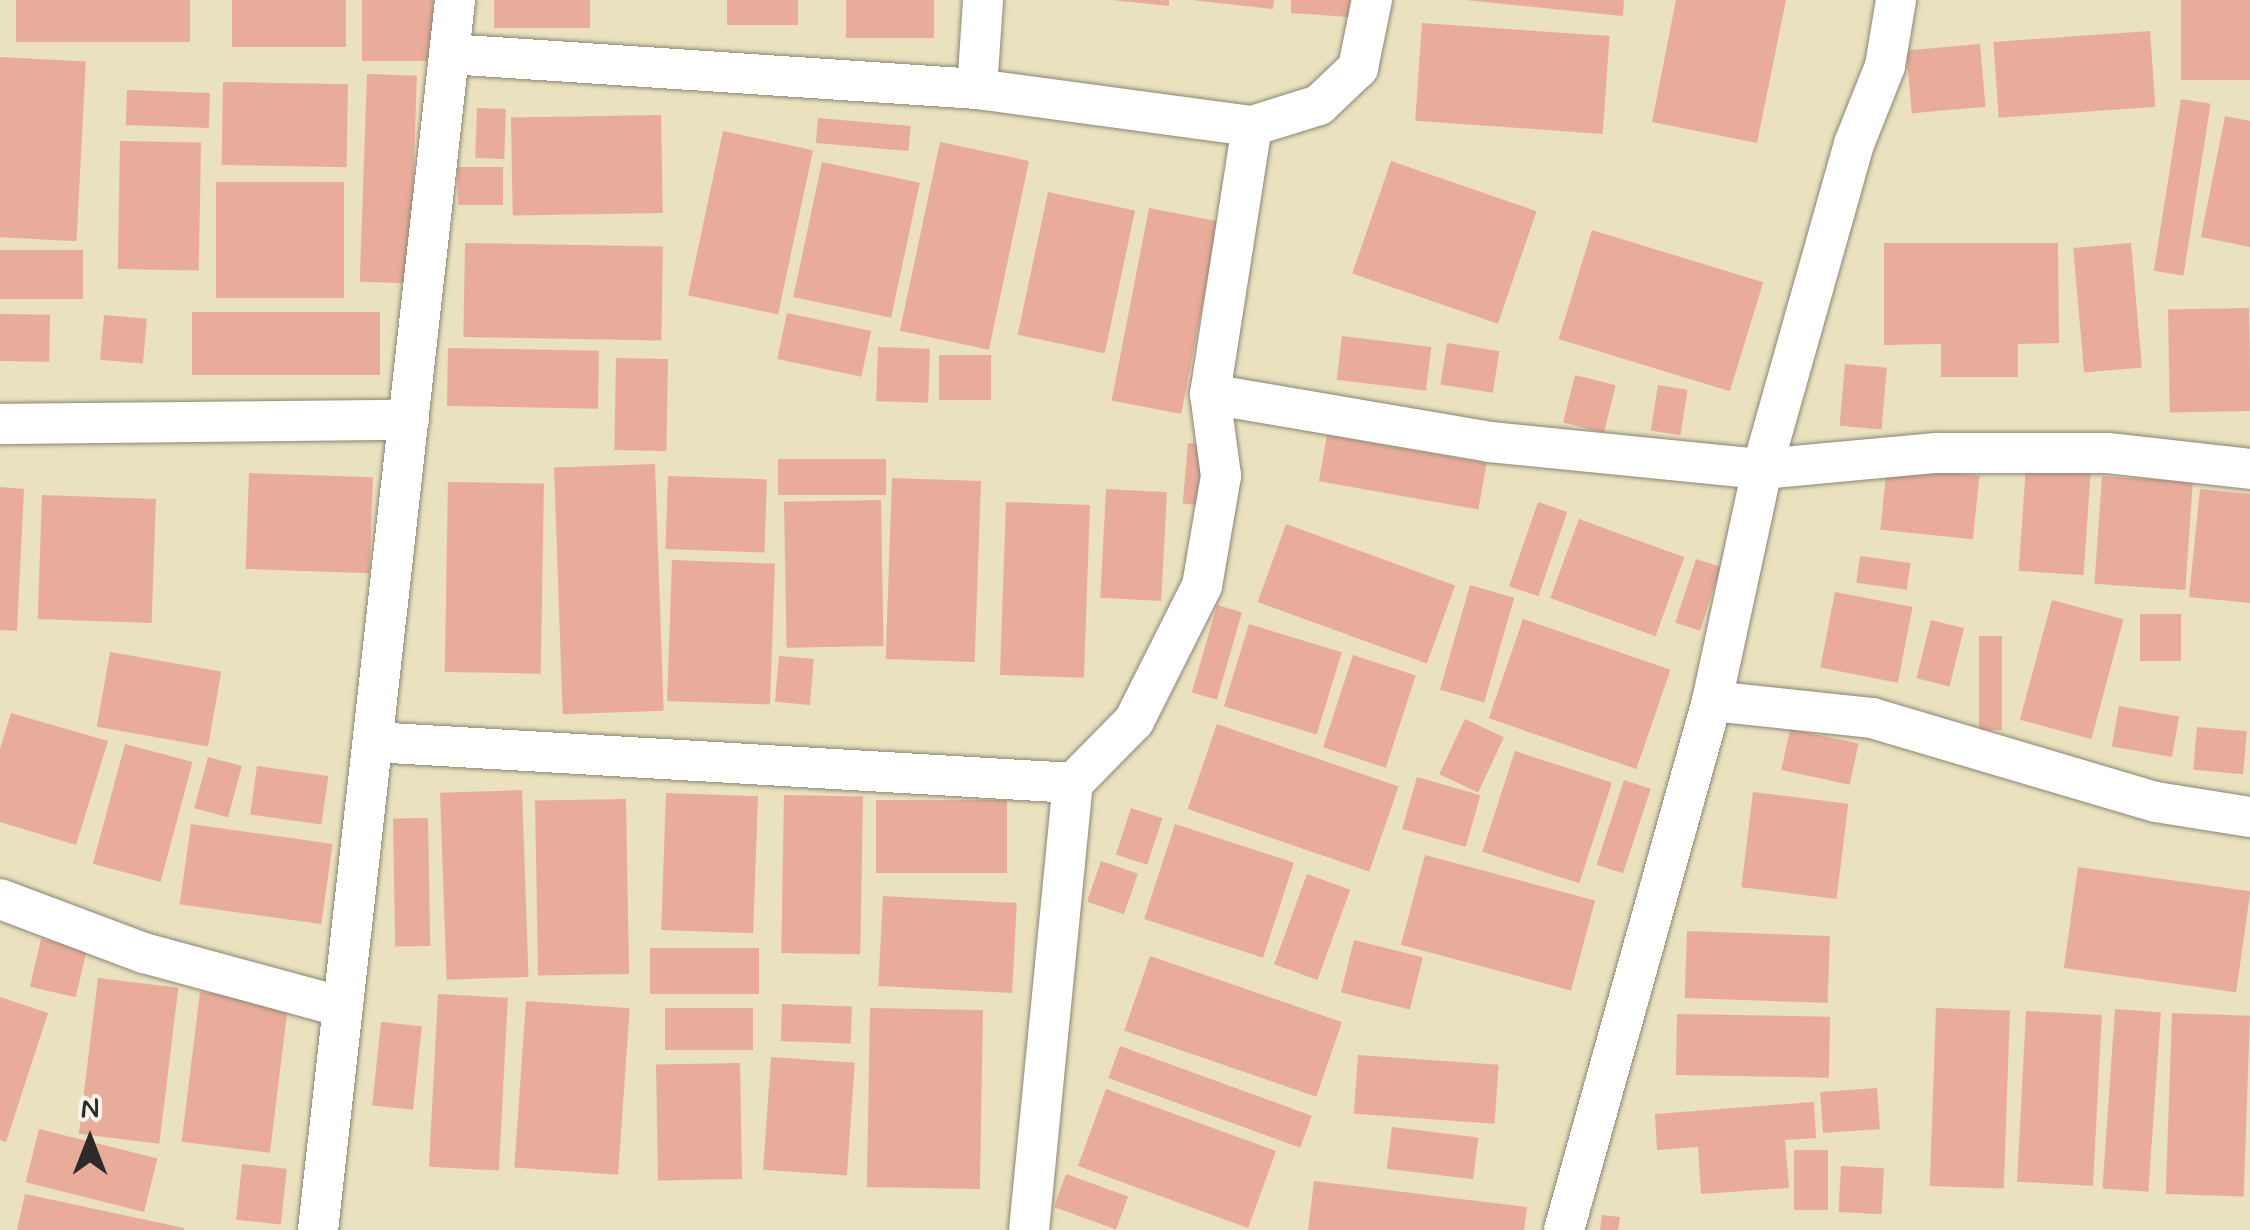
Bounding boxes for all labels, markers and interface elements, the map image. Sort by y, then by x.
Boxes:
north arrow [40,1090,140,1190]
text: N [81,1091,99,1128]

